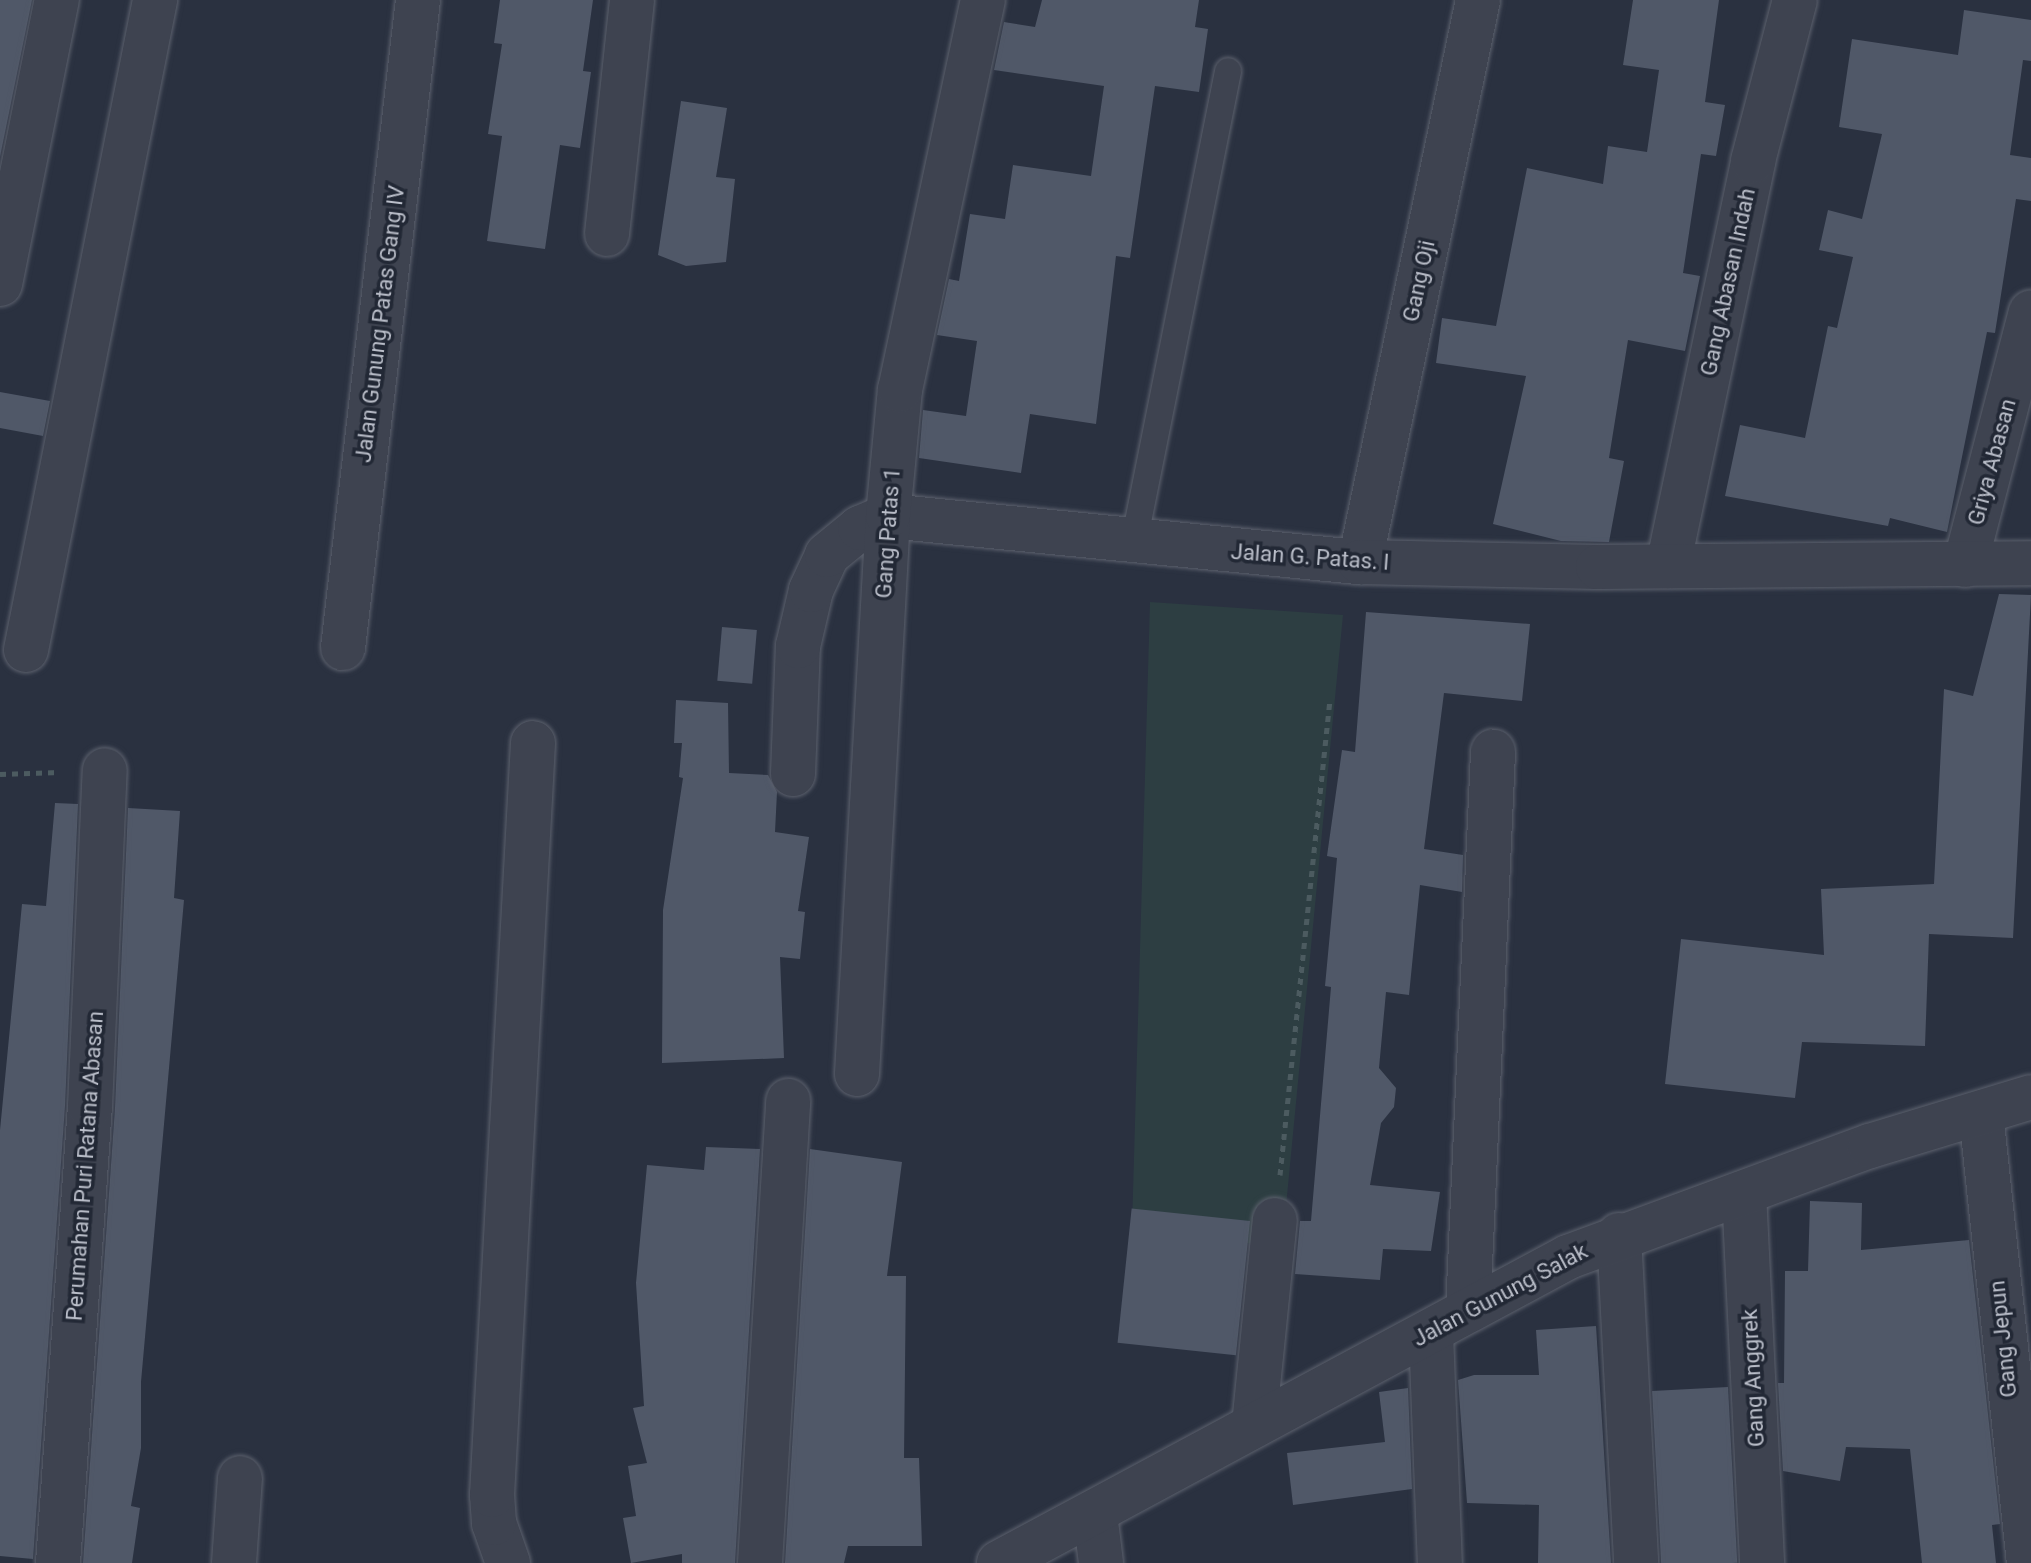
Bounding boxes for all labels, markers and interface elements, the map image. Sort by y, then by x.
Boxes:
street label: Jalan Gunung Patas Gang IV [350,184,410,464]
street label: Gang Abasan Indah [1695,186,1761,378]
street label: Gang Oji [1397,238,1441,324]
street label: Griya Abasan [1962,396,2022,528]
street label: Gang Patas 1 [870,467,906,599]
street label: Jalan G. Patas. I [1230,538,1390,576]
street label: Perumahan Puri Ratana Abasan [61,1010,109,1322]
street label: Jalan Gunung Salak [1408,1238,1592,1352]
street label: Gang Jepun [1984,1279,2022,1399]
street label: Gang Anggrek [1736,1308,1770,1448]

